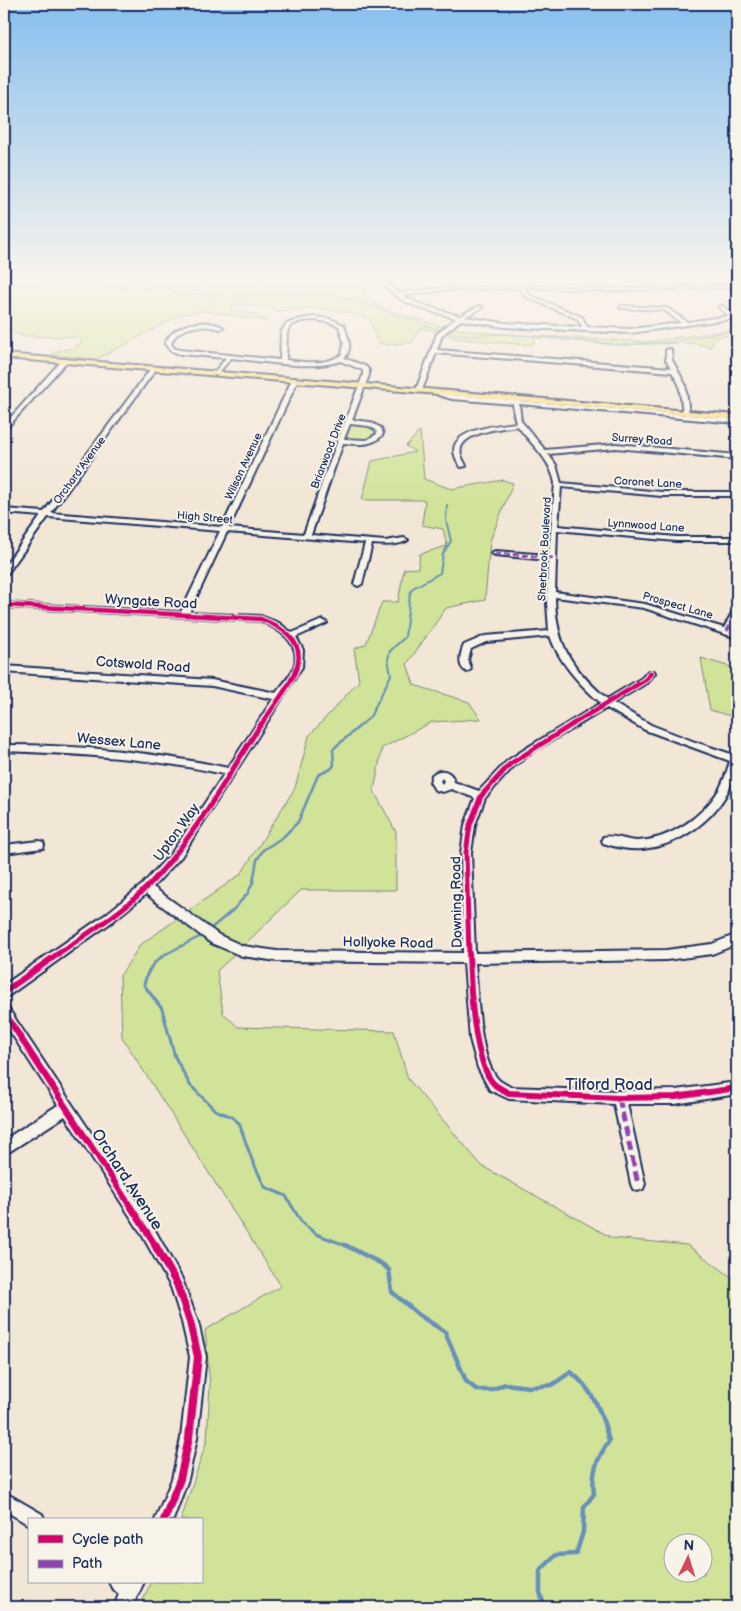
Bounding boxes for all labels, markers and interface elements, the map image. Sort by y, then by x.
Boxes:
street label: Briarwood Drive [308,411,349,490]
street label: Wilson Avenue [222,430,265,502]
street label: Surrey Road [611,431,673,448]
street label: Orchard Avenue [51,434,109,507]
street label: Coronet Lane [614,474,683,491]
street label: Sherbrook Boulevard [535,497,554,601]
street label: High Street [176,509,234,526]
street label: Lynnwood Lane [607,516,685,535]
street label: Prospect Lane [641,589,715,622]
street label: Wyngate Road [104,591,198,612]
street label: Cotswold Road [95,653,191,676]
street label: Wessex Lane [76,729,162,754]
street label: Upton Way [150,800,203,865]
street label: Downing Road [447,856,466,948]
street label: Hollyoke Road [342,933,434,952]
street label: Tilford Road [565,1076,653,1095]
street label: Orchard Avenue [87,1126,167,1234]
legend [28,1518,202,1584]
text: Cycle path [72,1530,143,1549]
north arrow [664,1534,714,1584]
text: N [683,1537,695,1554]
text: Path [72,1554,102,1573]

